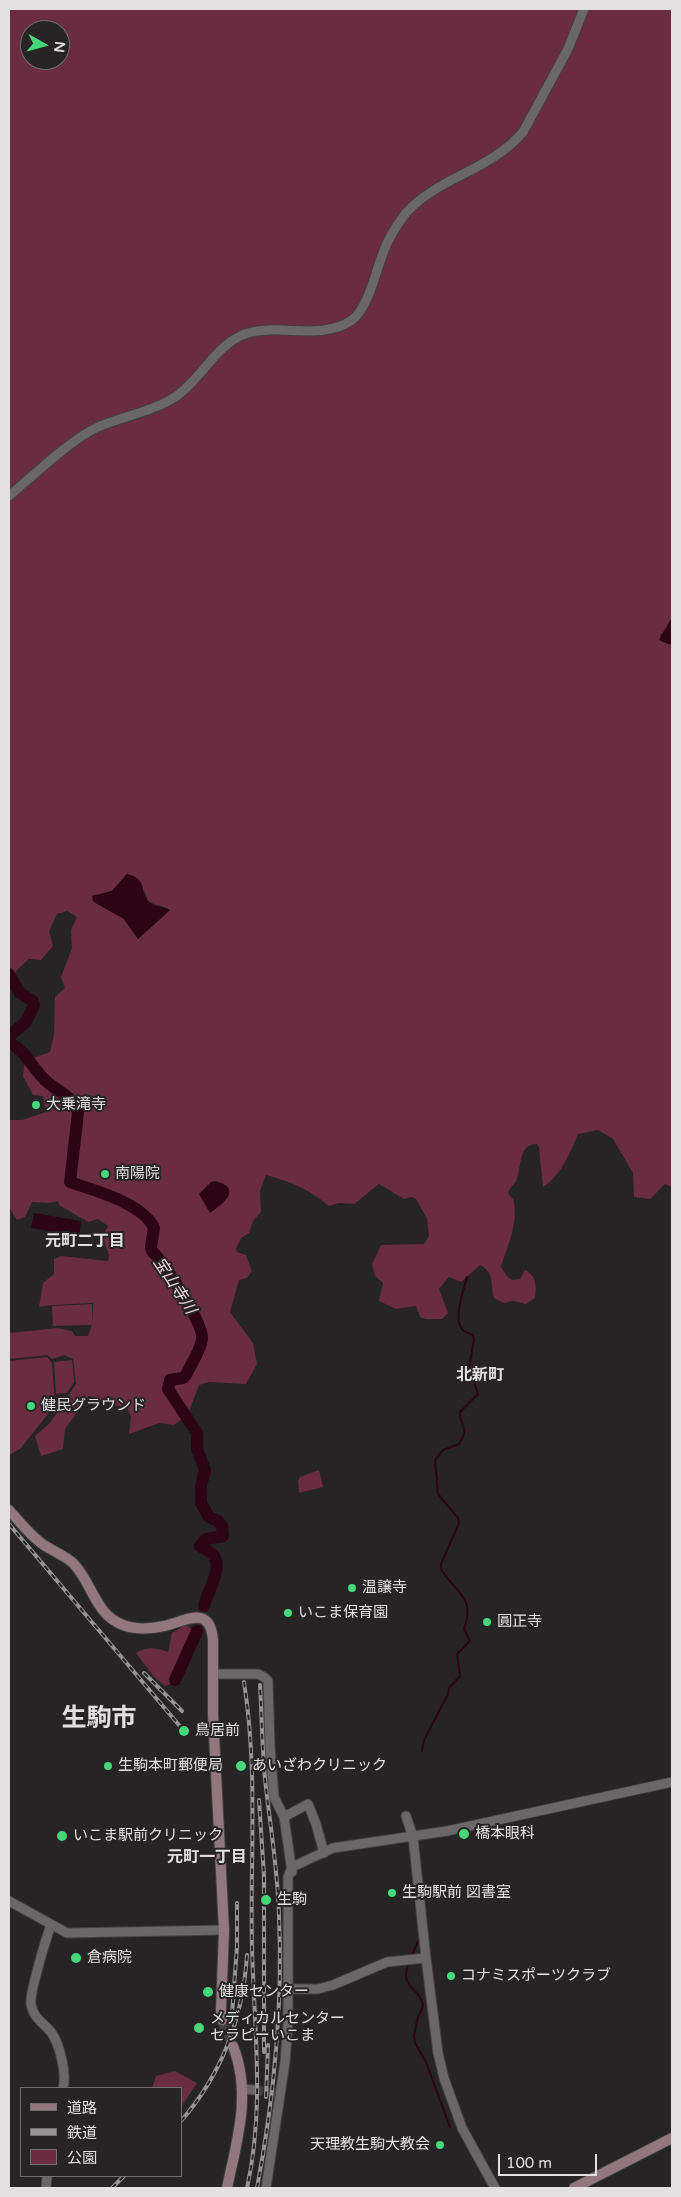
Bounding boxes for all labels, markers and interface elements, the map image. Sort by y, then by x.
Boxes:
north arrow [20,20,70,70]
text: N [50,40,69,53]
place label: 大乗滝寺 [46,1096,106,1114]
marker: 大乗滝寺 [30,1099,42,1111]
place label: 南陽院 [115,1165,160,1183]
marker: 南陽院 [99,1168,111,1180]
district label: 元町二丁目 [45,1232,125,1252]
water label: 宝山寺川 [149,1254,199,1318]
district label: 北新町 [456,1366,504,1386]
place label: 健民グラウンド [41,1397,146,1415]
marker: 健民グラウンド [25,1400,37,1412]
place label: 温譲寺 [362,1579,407,1597]
marker: 温譲寺 [346,1582,358,1594]
place label: いこま保育園 [298,1604,388,1622]
marker: いこま保育園 [282,1607,294,1619]
place label: 圓正寺 [497,1613,542,1631]
marker: 圓正寺 [481,1616,493,1628]
district label: 生駒市 [62,1704,136,1734]
place label: 鳥居前 [195,1722,240,1740]
marker: 鳥居前 [177,1724,191,1738]
place label: 生駒本町郵便局 [118,1757,223,1775]
place label: あいざわクリニック [252,1757,387,1775]
marker: あいざわクリニック [234,1759,248,1773]
marker: 生駒本町郵便局 [102,1760,114,1772]
place label: 橋本眼科 [475,1825,535,1843]
place label: いこま駅前クリニック [73,1827,223,1845]
marker: 橋本眼科 [457,1827,471,1841]
marker: いこま駅前クリニック [55,1829,69,1843]
district label: 元町一丁目 [167,1848,247,1868]
place label: 生駒駅前 図書室 [402,1884,511,1902]
marker: 生駒駅前 図書室 [386,1887,398,1899]
place label: 生駒 [277,1891,307,1909]
marker: 生駒 [259,1893,273,1907]
place label: 倉病院 [87,1949,132,1967]
marker: 倉病院 [69,1951,83,1965]
place label: コナミスポーツクラブ [461,1967,611,1985]
marker: コナミスポーツクラブ [445,1970,457,1982]
place label: 健康センター [219,1983,309,2001]
marker: 健康センター [201,1985,215,1999]
place label: メディカルセンター セラピーいこま [210,2010,345,2045]
marker: メディカルセンター セラピーいこま [192,2021,206,2035]
legend [20,2087,182,2177]
text: 道路 [67,2099,97,2117]
text: 鉄道 [67,2124,97,2142]
place label: 天理教生駒大教会 [310,2136,430,2154]
marker: 天理教生駒大教会 [434,2139,446,2151]
scale bar [501,2144,600,2176]
text: 公園 [67,2149,97,2167]
text: 100 m [506,2154,552,2172]

